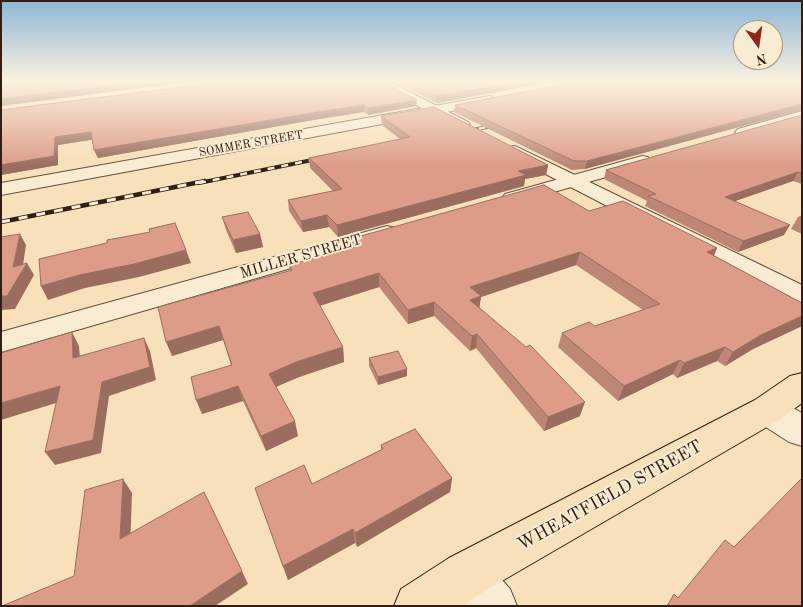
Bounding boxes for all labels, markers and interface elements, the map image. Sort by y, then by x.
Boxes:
north arrow [733,20,783,70]
text: N [755,50,768,67]
street label: SOMMER STREET [198,128,304,160]
street label: MILLER STREET [238,231,364,283]
street label: WHEATFIELD STREET [514,436,706,556]

